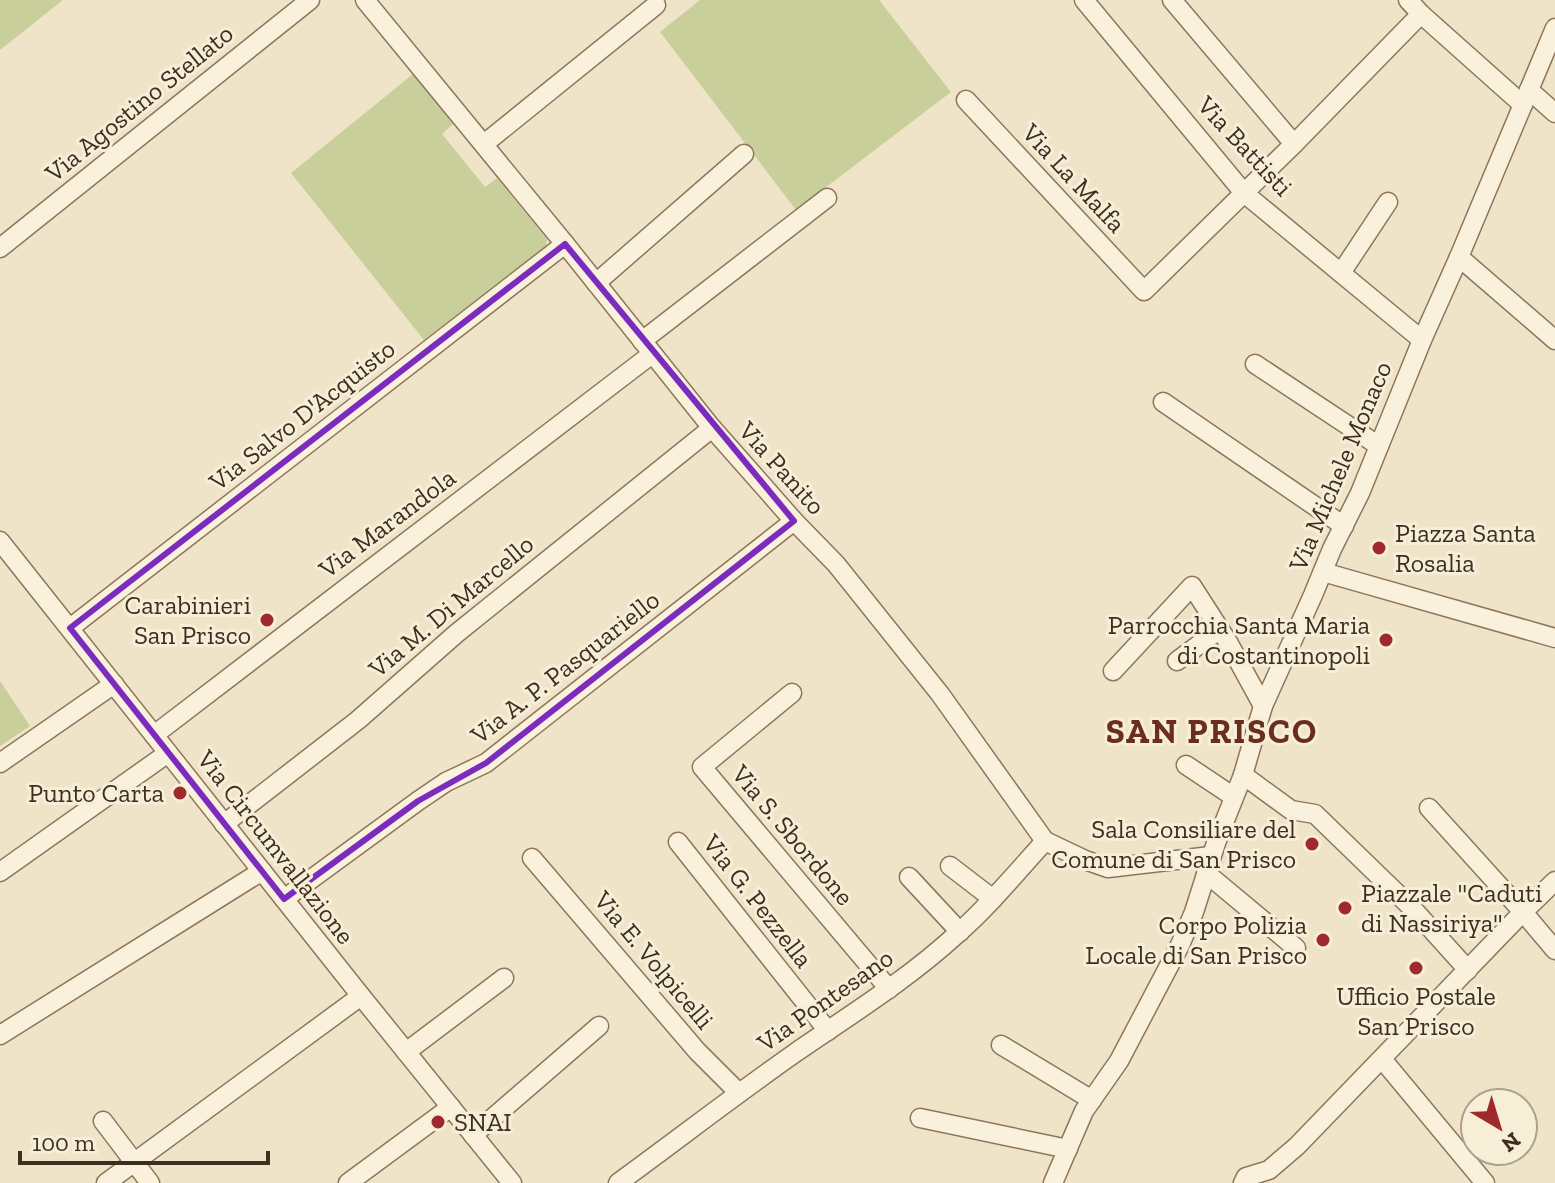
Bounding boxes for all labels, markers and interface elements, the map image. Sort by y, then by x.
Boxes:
street label: Via Agostino Stellato [38,17,240,189]
street label: Via Battisti [1190,89,1299,203]
street label: Via La Malfa [1015,116,1133,240]
street label: Via Salvo D'Acquisto [202,332,401,498]
street label: Via Michele Monaco [1281,356,1399,577]
street label: Via Panito [731,414,832,521]
street label: Via Marandola [312,461,462,585]
place label: Piazza Santa Rosalia [1395,517,1536,579]
street label: Via M. Di Marcello [361,528,540,685]
marker: Piazza Santa Rosalia [1370,539,1388,557]
street label: Via A. P. Pasquariello [463,583,666,751]
place label: Carabinieri San Prisco [124,589,251,651]
place label: Parrocchia Santa Maria di Costantinopoli [1108,609,1370,671]
marker: Carabinieri San Prisco [258,611,276,629]
marker: Parrocchia Santa Maria di Costantinopoli [1377,631,1395,649]
district label: SAN PRISCO [1106,711,1318,752]
street label: Via Circumvallazione [190,743,362,950]
street label: Via S. Sbordone [724,757,861,912]
place label: Punto Carta [28,777,164,809]
marker: Punto Carta [171,784,189,802]
place label: Sala Consiliare del Comune di San Prisco [1051,813,1296,875]
street label: Via G. Pezzella [695,827,820,974]
marker: Sala Consiliare del Comune di San Prisco [1303,835,1321,853]
place label: Piazzale "Caduti di Nassiriya" [1361,877,1542,939]
street label: Via E. Volpicelli [586,884,721,1035]
marker: Piazzale "Caduti di Nassiriya" [1336,899,1354,917]
place label: Corpo Polizia Locale di San Prisco [1085,909,1307,971]
marker: Corpo Polizia Locale di San Prisco [1314,931,1332,949]
street label: Via Pontesano [750,941,899,1059]
marker: Ufficio Postale San Prisco [1407,959,1425,977]
place label: Ufficio Postale San Prisco [1336,980,1496,1042]
north arrow [1459,1087,1539,1167]
place label: SNAI [454,1106,512,1138]
marker: SNAI [429,1113,447,1131]
scale bar [20,1115,268,1165]
text: N [1496,1127,1526,1158]
text: 100 m [32,1128,95,1157]

